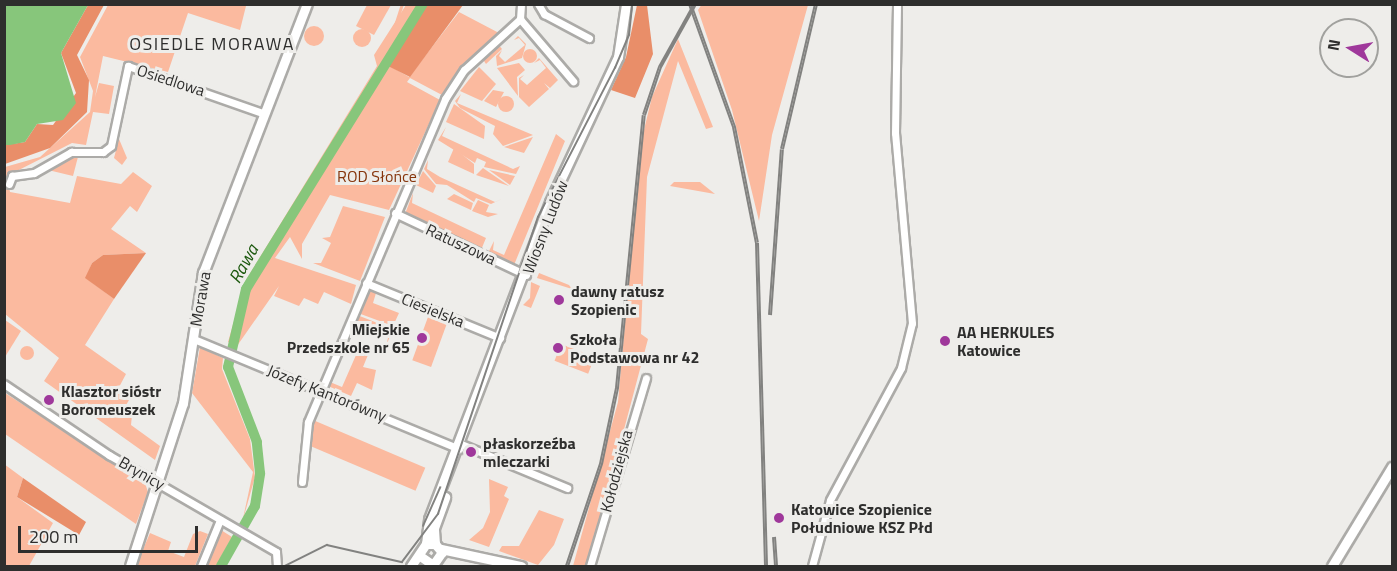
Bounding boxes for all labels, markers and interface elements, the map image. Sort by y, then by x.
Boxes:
north arrow [1319,18,1379,78]
district label: OSIEDLE MORAWA [129,33,295,55]
text: N [1320,37,1346,53]
street label: Osiedlowa [135,60,207,100]
park label: ROD Słońce [337,166,417,186]
street label: Wiosny Ludów [518,178,572,276]
street label: Ratuszowa [423,219,499,269]
water label: Rawa [225,241,263,287]
street label: Morawa [186,270,214,328]
place label: dawny ratusz Szopienic [571,281,664,319]
street label: Ciesielska [399,289,467,331]
marker: dawny ratusz Szopienic [552,293,566,307]
place label: Miejskie Przedszkole nr 65 [287,319,410,357]
place label: AA HERKULES Katowice [957,322,1054,360]
place label: Szkoła Podstawowa nr 42 [570,329,699,367]
marker: Miejskie Przedszkole nr 65 [415,331,429,345]
marker: AA HERKULES Katowice [938,334,952,348]
marker: Szkoła Podstawowa nr 42 [551,341,565,355]
street label: Józefy Kantorówny [265,360,389,426]
place label: Klasztor sióstr Boromeuszek [61,381,161,419]
marker: Klasztor sióstr Boromeuszek [42,393,56,407]
street label: Kołodziejska [596,428,636,514]
place label: płaskorzeźba mleczarki [483,433,576,471]
marker: płaskorzeźba mleczarki [464,445,478,459]
street label: Brynicy [116,452,168,494]
place label: Katowice Szopienice Południowe KSZ Płd [791,499,933,537]
marker: Katowice Szopienice Południowe KSZ Płd [772,511,786,525]
scale bar [21,514,201,552]
text: 200 m [29,523,78,550]

